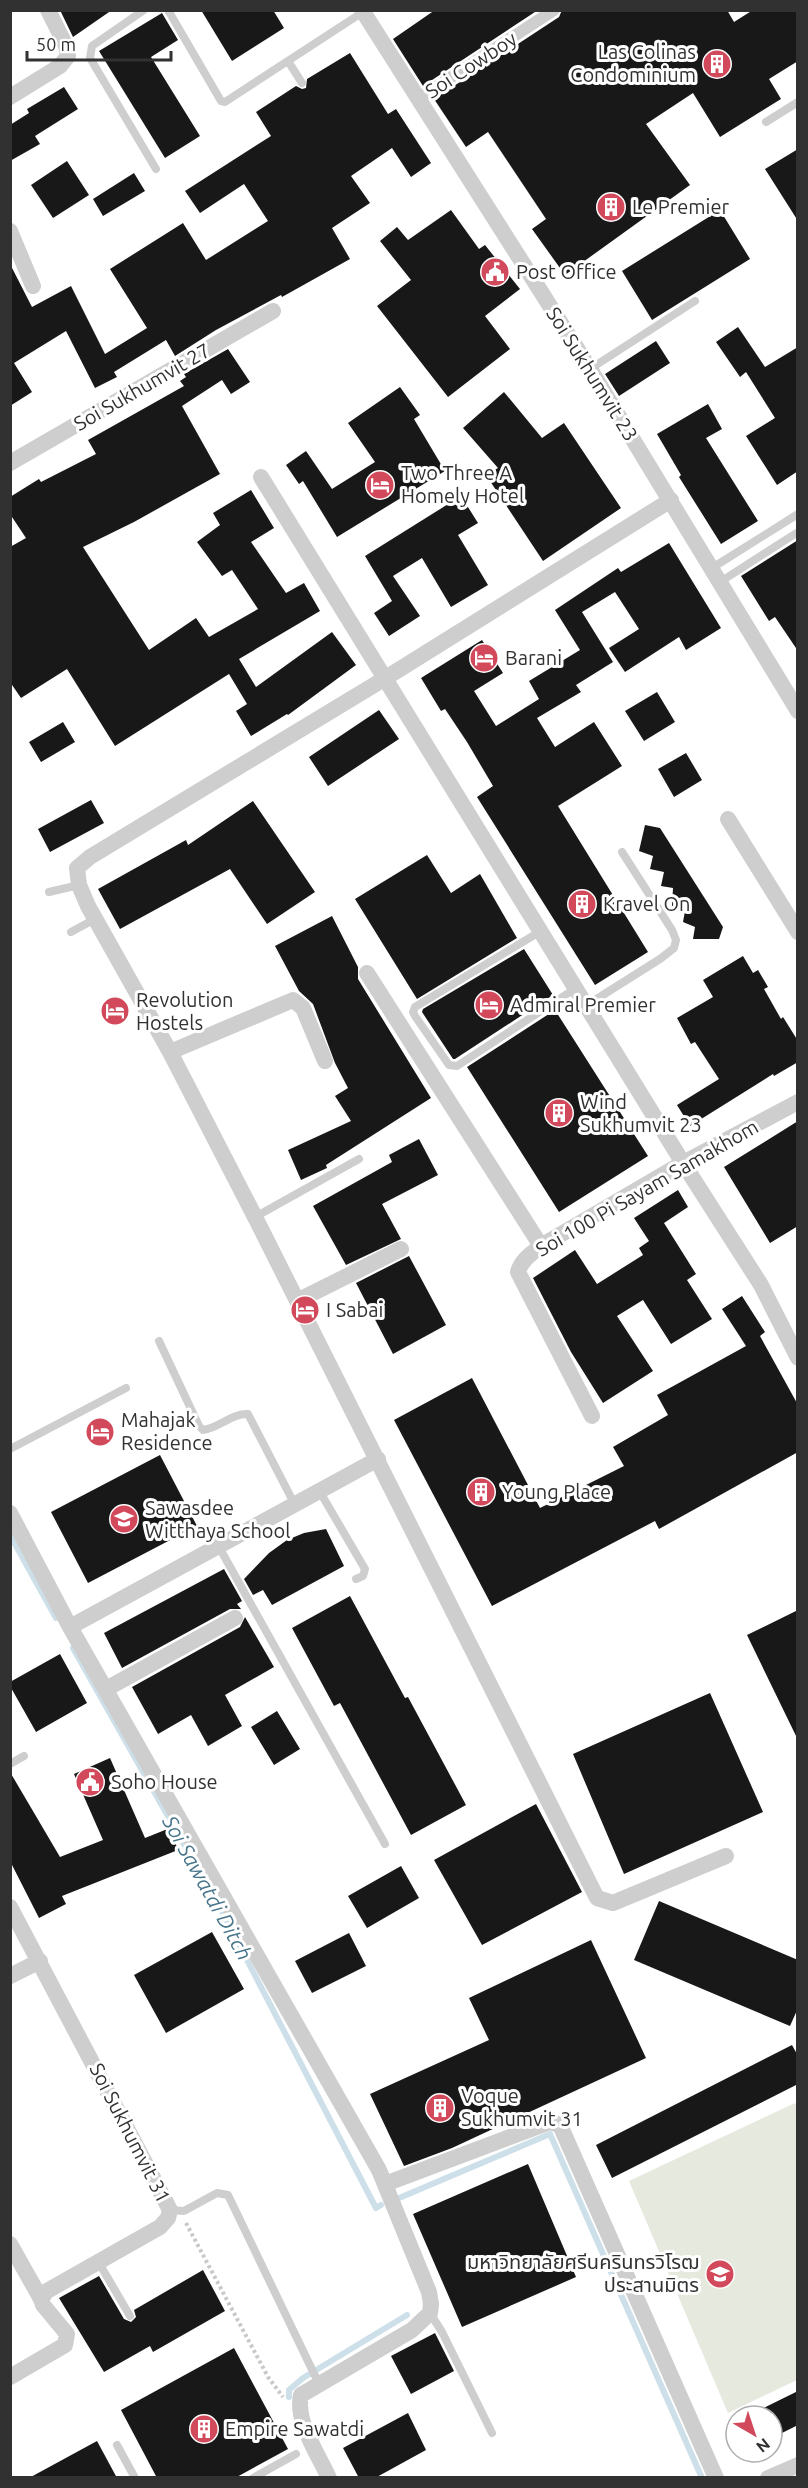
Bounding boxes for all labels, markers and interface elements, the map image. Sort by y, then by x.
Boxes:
scale bar [27,24,171,62]
street label: Soi Cowboy [421,26,521,103]
text: 50 m [36,34,76,54]
place label: Las Colinas Condominium [570,40,696,86]
building icon: Las Colinas Condominium [701,48,733,80]
building icon: Le Premier [595,191,627,223]
place label: Le Premier [632,195,730,218]
public building icon: Post Office [479,256,511,288]
place label: Post Office [516,260,616,283]
street label: Soi Sukhumvit 23 [542,303,643,445]
street label: Soi Sukhumvit 27 [70,338,214,435]
place label: Two Three A Homely Hotel [401,461,524,507]
hotel icon: Two Three A Homely Hotel [364,469,396,501]
hotel icon: Barani [468,642,500,674]
place label: Barani [505,646,562,669]
building icon: Kravel On [566,888,598,920]
place label: Kravel On [603,892,691,915]
place label: Revolution Hostels [136,988,233,1034]
hotel icon: Admiral Premier [473,989,505,1021]
place label: Admiral Premier [510,993,656,1016]
hotel icon: Revolution Hostels [99,995,131,1027]
place label: Wind Sukhumvit 23 [580,1090,702,1136]
building icon: Wind Sukhumvit 23 [543,1097,575,1129]
street label: Soi 100 Pi Sayam Samakhom [532,1114,762,1261]
hotel icon: I Sabai [289,1294,321,1326]
place label: I Sabai [326,1298,383,1321]
place label: Mahajak Residence [121,1408,212,1454]
hotel icon: Mahajak Residence [84,1416,116,1448]
building icon: Young Place [465,1476,497,1508]
place label: Young Place [502,1480,611,1503]
place label: Sawasdee Witthaya School [145,1496,290,1542]
school or university icon: Sawasdee Witthaya School [108,1503,140,1535]
public building icon: Soho House [74,1766,106,1798]
place label: Soho House [111,1770,218,1793]
water label: Soi Sawatdi Ditch [158,1810,257,1964]
street label: Soi Sukhumvit 31 [85,2059,176,2206]
place label: Voque Sukhumvit 31 [461,2084,583,2130]
building icon: Voque Sukhumvit 31 [424,2092,456,2124]
place label: มหาวิทยาลัยศรีนครินทรวิโรฒ ประสานมิตร [467,2250,699,2296]
school or university icon: มหาวิทยาลัยศรีนครินทรวิโรฒ ประสานมิตร [704,2258,736,2290]
north arrow [724,2404,784,2464]
building icon: Empire Sawatdi [188,2413,220,2445]
place label: Empire Sawatdi [225,2417,364,2440]
text: N [753,2435,774,2456]

